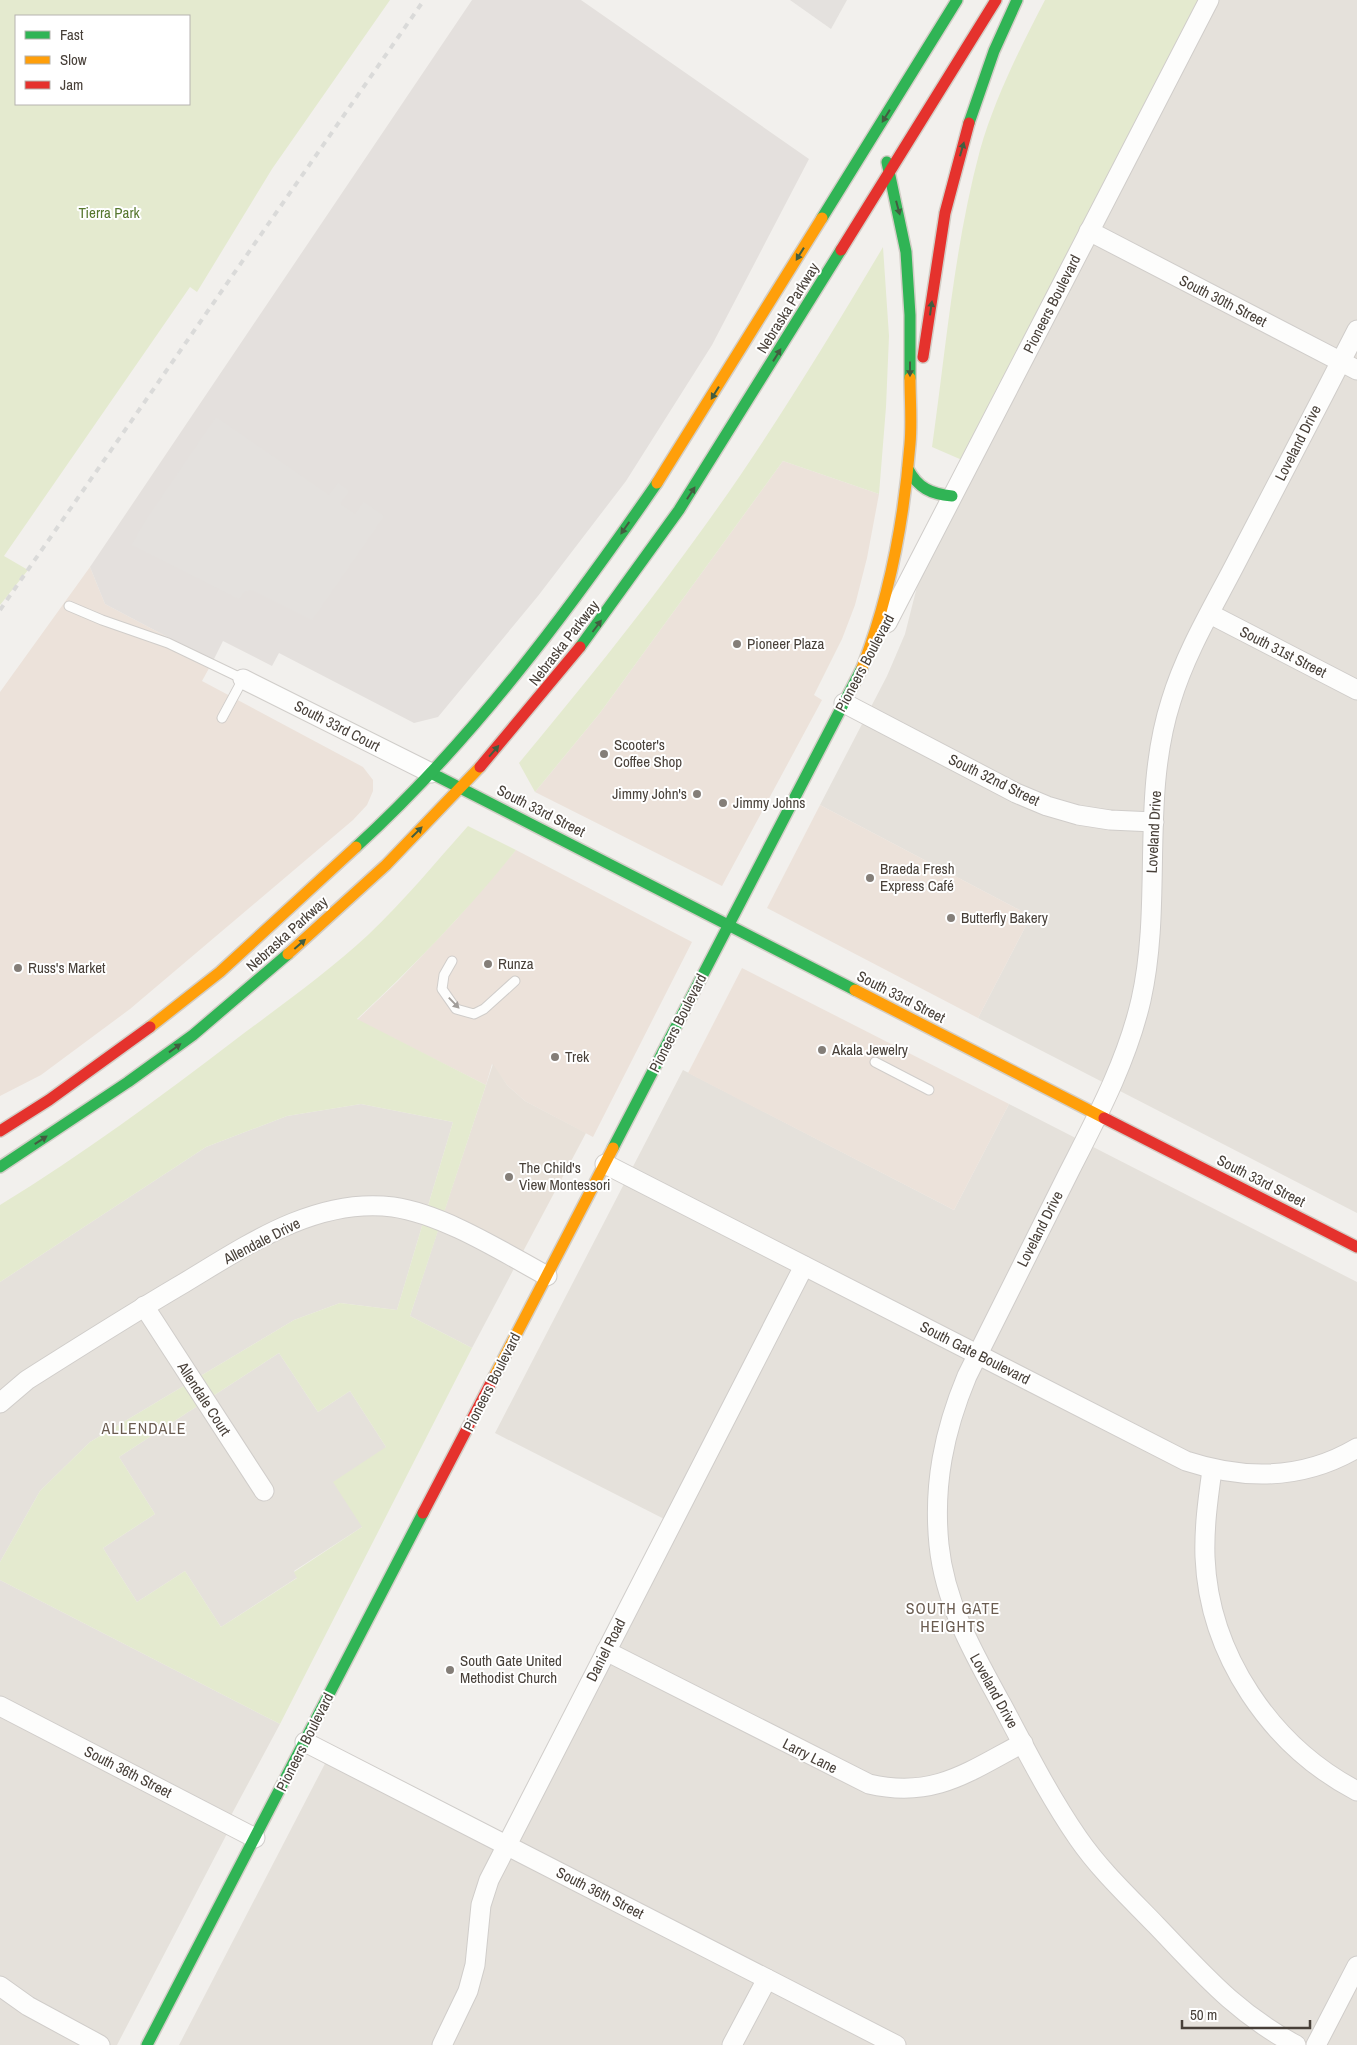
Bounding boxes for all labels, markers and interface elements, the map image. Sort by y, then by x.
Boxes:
legend [15,15,190,105]
text: Fast [60,24,84,45]
text: Slow [60,49,87,70]
text: Jam [60,74,83,95]
one-way arrow [881,110,890,123]
one-way arrow [958,141,966,156]
one-way arrow [894,200,902,215]
park label: Tierra Park [78,202,140,223]
one-way arrow [796,248,805,261]
street label: Pioneers Boulevard [1018,251,1085,357]
street label: Nebraska Parkway [751,258,824,357]
street label: South 30th Street [1176,269,1271,332]
one-way arrow [927,300,935,316]
one-way arrow [772,348,781,361]
one-way arrow [906,362,914,378]
one-way arrow [710,386,719,399]
street label: Loveland Drive [1269,401,1326,484]
one-way arrow [686,486,696,499]
one-way arrow [620,521,631,534]
street label: Nebraska Parkway [524,595,604,690]
street label: Pioneers Boulevard [830,610,899,715]
one-way arrow [592,619,602,633]
street label: South 31st Street [1236,621,1331,683]
place label: Pioneer Plaza [747,633,824,654]
marker: Pioneer Plaza [731,638,743,650]
street label: South 33rd Court [291,695,384,756]
place label: Scooter's Coffee Shop [614,734,682,772]
one-way arrow [488,745,499,757]
marker: Scooter's Coffee Shop [598,748,610,760]
street label: South 32nd Street [945,748,1044,811]
street label: South 33rd Street [494,779,589,842]
place label: Jimmy John's [612,783,687,804]
marker: Jimmy John's [691,788,703,800]
street label: Loveland Drive [1141,790,1166,874]
place label: Jimmy Johns [733,792,805,813]
marker: Jimmy Johns [717,797,729,809]
one-way arrow [411,827,423,839]
place label: Braeda Fresh Express Café [880,858,955,896]
marker: Braeda Fresh Express Café [864,872,876,884]
street label: Nebraska Parkway [241,891,333,976]
place label: Butterfly Bakery [961,907,1049,928]
marker: Butterfly Bakery [945,912,957,924]
one-way arrow [293,939,306,950]
place label: Runza [498,953,534,974]
place label: Russ's Market [28,957,106,978]
marker: Runza [482,958,494,970]
marker: Russ's Market [12,962,24,974]
street label: South 33rd Street [854,965,949,1028]
street label: Pioneers Boulevard [644,970,711,1076]
one-way arrow [448,997,459,1009]
place label: Akala Jewelry [831,1039,909,1060]
one-way arrow [168,1043,182,1053]
marker: Akala Jewelry [816,1044,828,1056]
place label: Trek [565,1046,590,1067]
marker: Trek [549,1051,561,1063]
one-way arrow [34,1136,48,1145]
street label: South 33rd Street [1214,1149,1309,1212]
place label: The Child's View Montessori [519,1157,610,1195]
marker: The Child's View Montessori [503,1171,515,1183]
street label: Loveland Drive [1011,1187,1068,1270]
street label: Allendale Drive [219,1212,304,1269]
street label: South Gate Boulevard [917,1316,1034,1389]
street label: Pioneers Boulevard [458,1329,525,1435]
street label: Allendale Court [172,1357,236,1440]
district label: ALLENDALE [101,1417,186,1439]
district label: SOUTH GATE HEIGHTS [906,1597,1000,1637]
street label: Daniel Road [581,1615,630,1685]
street label: Loveland Drive [965,1649,1024,1732]
place label: South Gate United Methodist Church [460,1650,562,1688]
marker: South Gate United Methodist Church [444,1664,456,1676]
street label: Pioneers Boulevard [271,1689,338,1795]
street label: Larry Lane [779,1733,841,1778]
street label: South 36th Street [81,1740,176,1803]
street label: South 36th Street [553,1861,648,1924]
scale bar [1182,1998,1310,2030]
text: 50 m [1190,2004,1217,2025]

